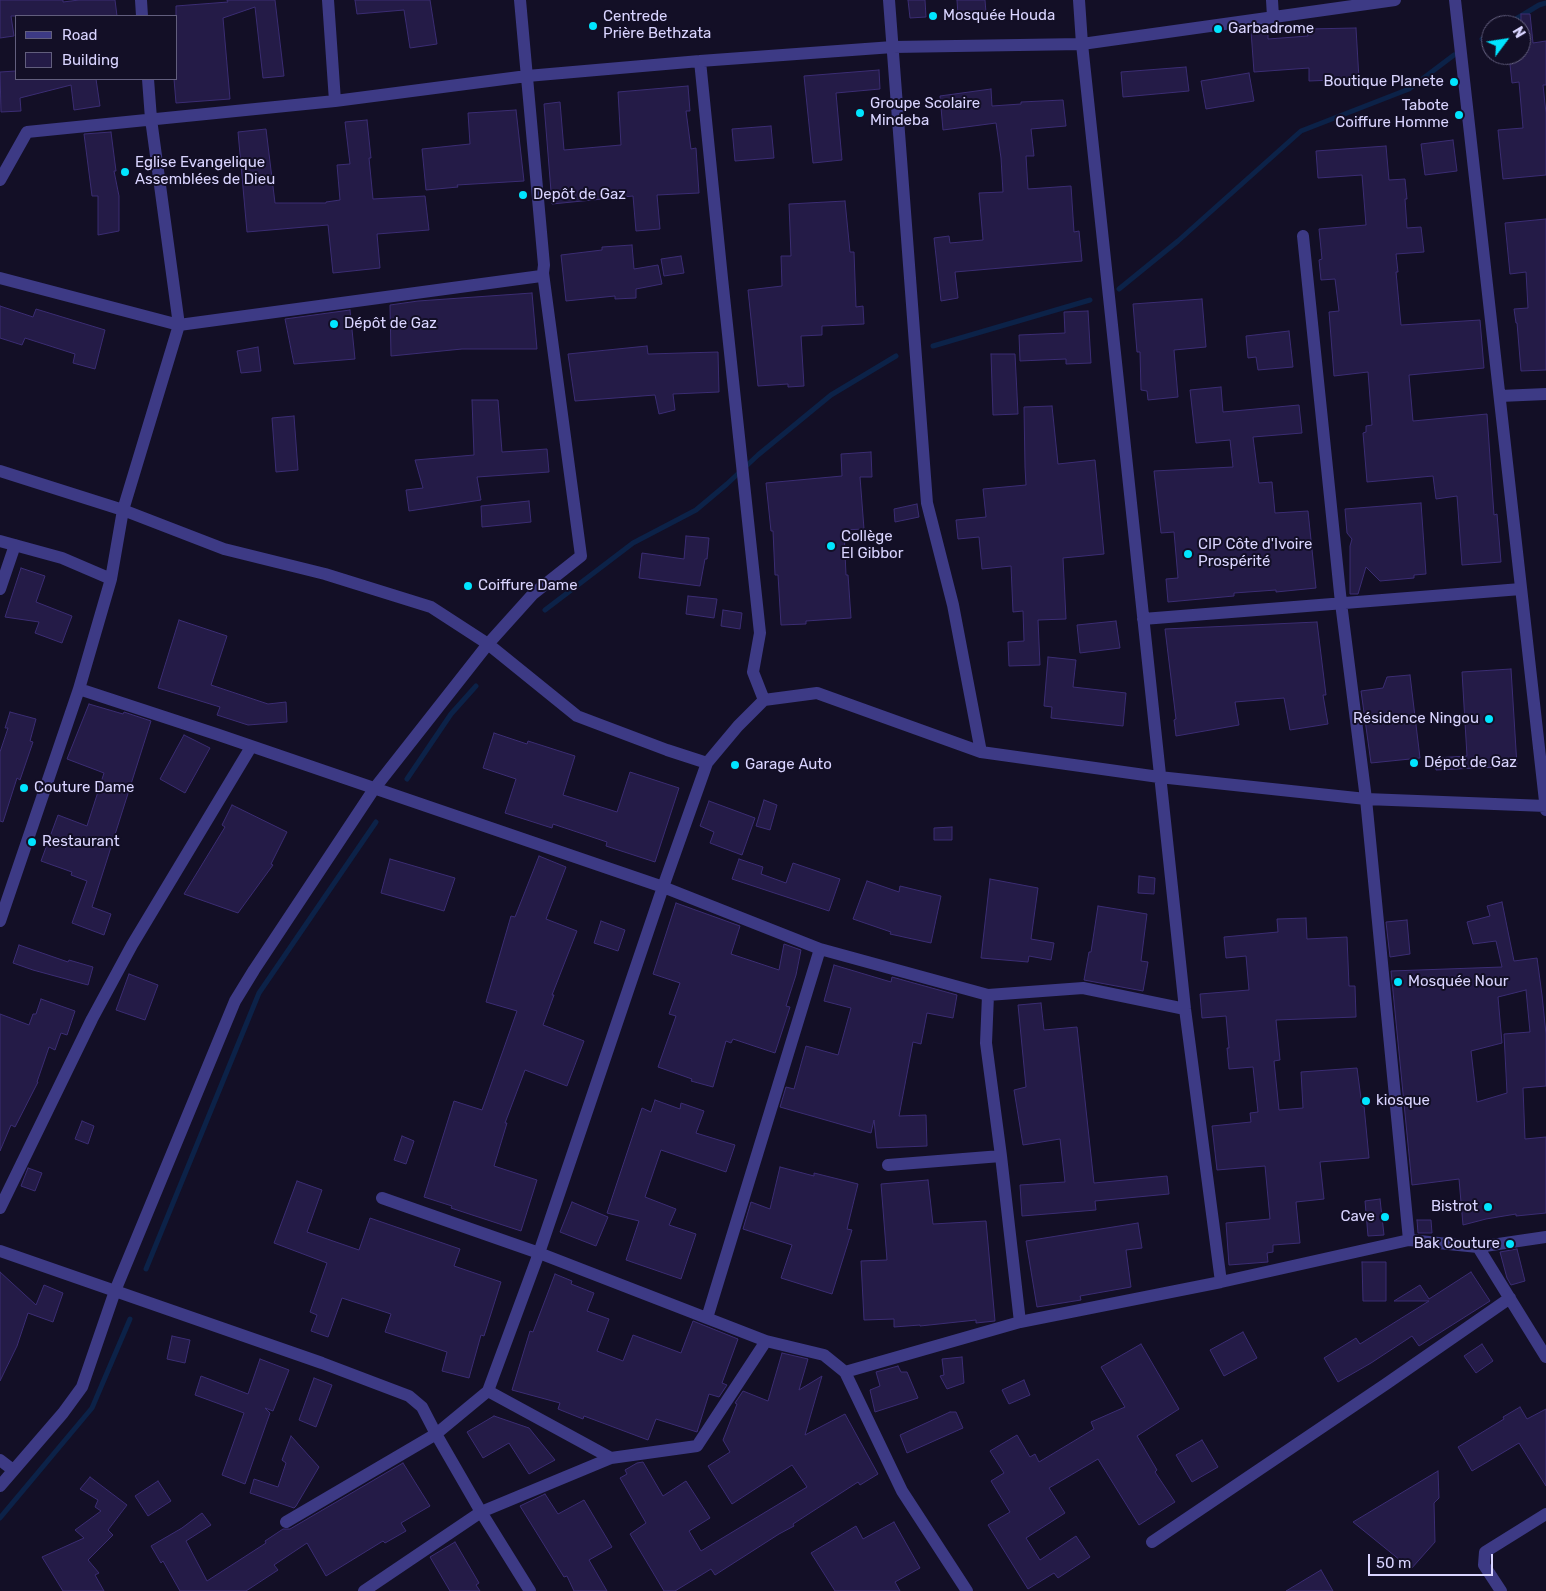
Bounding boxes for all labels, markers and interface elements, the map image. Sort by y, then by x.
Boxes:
place label: Mosquée Houda [943,7,1055,25]
place label: Centrede Prière Bethzata [603,8,711,43]
marker: Mosquée Houda [927,10,939,22]
legend [15,15,178,80]
north arrow [1481,15,1531,65]
marker: Centrede Prière Bethzata [587,20,599,32]
place label: Garbadrome [1228,20,1314,38]
marker: Garbadrome [1212,23,1224,35]
text: N [1509,24,1528,41]
text: Road [62,26,98,44]
text: Building [62,51,119,69]
place label: Boutique Planete [1324,73,1444,91]
marker: Boutique Planete [1448,76,1460,88]
place label: Groupe Scolaire Mindeba [870,95,980,130]
place label: Tabote Coiffure Homme [1335,97,1449,132]
marker: Groupe Scolaire Mindeba [854,107,866,119]
marker: Tabote Coiffure Homme [1453,109,1465,121]
place label: Eglise Evangelique Assemblées de Dieu [135,154,275,189]
marker: Eglise Evangelique Assemblées de Dieu [119,166,131,178]
place label: Depôt de Gaz [533,186,626,204]
marker: Depôt de Gaz [517,189,529,201]
place label: Dépôt de Gaz [344,315,437,333]
marker: Dépôt de Gaz [328,318,340,330]
place label: Collège El Gibbor [841,528,903,563]
place label: CIP Côte d'Ivoire Prospérité [1198,536,1312,571]
marker: Collège El Gibbor [825,540,837,552]
marker: CIP Côte d'Ivoire Prospérité [1182,548,1194,560]
place label: Coiffure Dame [478,577,578,595]
marker: Coiffure Dame [462,580,474,592]
place label: Résidence Ningou [1353,710,1479,728]
marker: Résidence Ningou [1483,713,1495,725]
place label: Dépot de Gaz [1424,754,1517,772]
place label: Garage Auto [745,756,832,774]
marker: Dépot de Gaz [1408,757,1420,769]
marker: Garage Auto [729,759,741,771]
place label: Couture Dame [34,779,135,797]
marker: Couture Dame [18,782,30,794]
place label: Restaurant [42,833,120,851]
marker: Restaurant [26,836,38,848]
place label: Mosquée Nour [1408,973,1508,991]
marker: Mosquée Nour [1392,976,1404,988]
place label: kiosque [1376,1092,1430,1110]
marker: kiosque [1360,1095,1372,1107]
place label: Bistrot [1431,1198,1478,1216]
marker: Bistrot [1482,1201,1494,1213]
place label: Cave [1340,1208,1375,1226]
marker: Cave [1379,1211,1391,1223]
place label: Bak Couture [1414,1235,1500,1253]
marker: Bak Couture [1504,1238,1516,1250]
scale bar [1371,1544,1496,1576]
text: 50 m [1376,1554,1411,1572]

